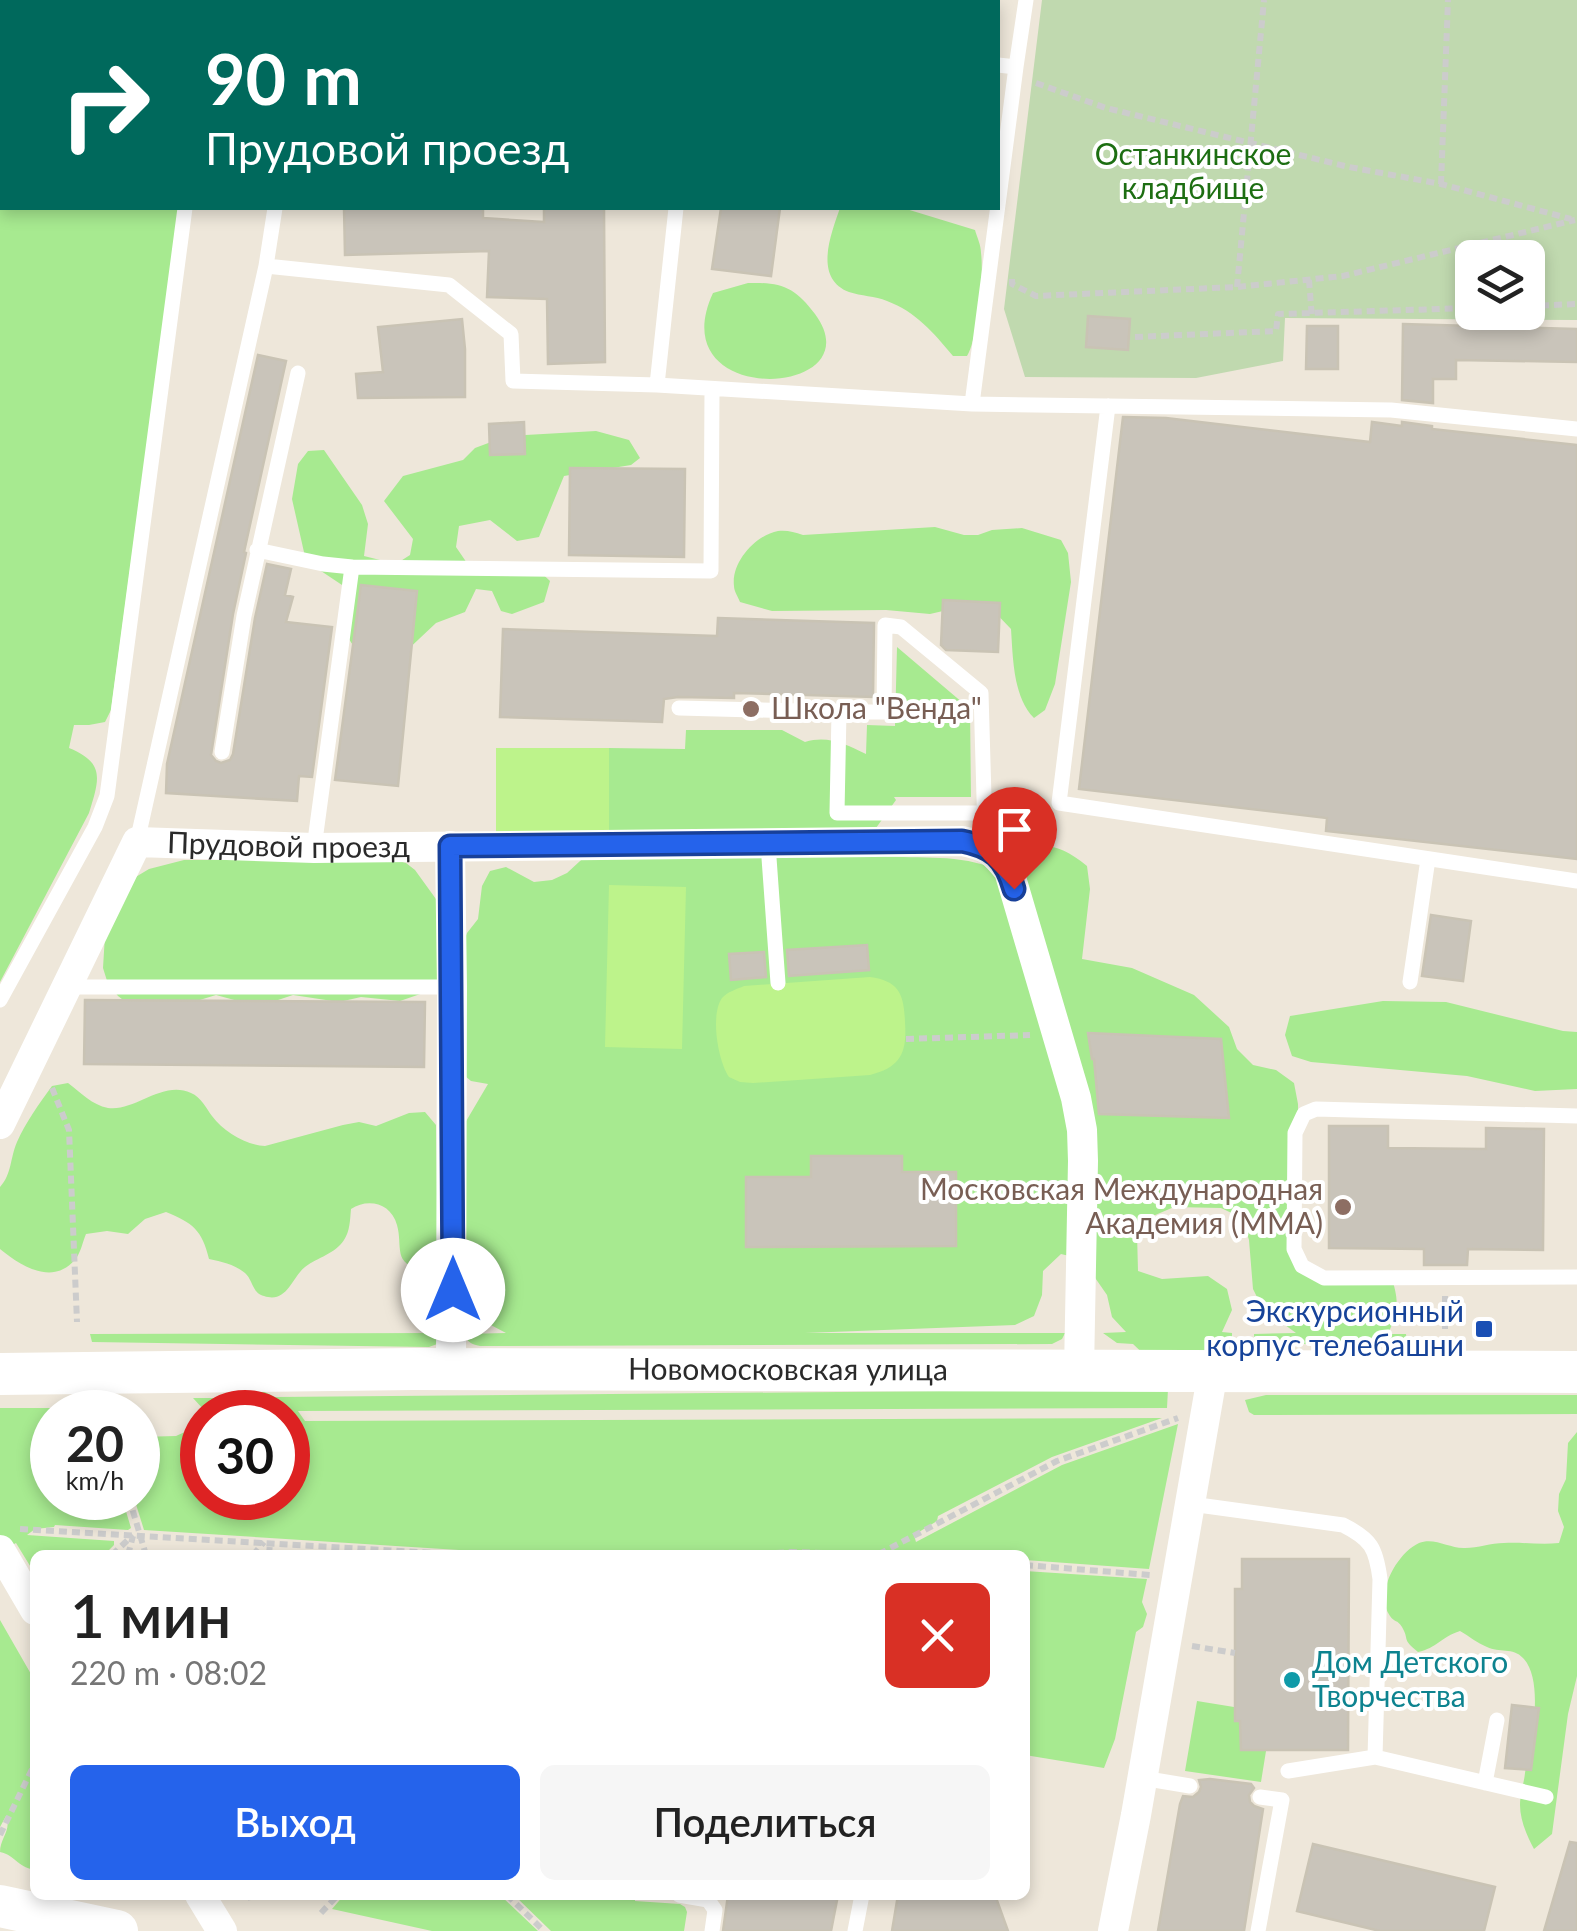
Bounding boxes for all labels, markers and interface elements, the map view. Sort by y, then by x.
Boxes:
text: 90 m [205,36,362,120]
icon: right [40,40,170,170]
text: Прудовой проезд [205,121,569,175]
park label: Останкинское кладбище [1095,135,1291,205]
map controls [1455,240,1545,330]
button: layers [1455,240,1545,330]
place label: Школа "Венда" [771,689,982,725]
marker: Школа "Венда" [740,698,762,720]
pin [972,787,1057,890]
icon: arrive [987,802,1042,857]
street label: Прудовой проезд [166,823,410,864]
place label: Московская Международная Академия (ММА) [920,1170,1323,1240]
marker: Московская Международная Академия (ММА) [1332,1196,1354,1218]
position arrow [401,1238,505,1342]
place label: Экскурсионный корпус телебашни [1206,1292,1464,1362]
marker: Экскурсионный корпус телебашни [1473,1318,1495,1340]
street label: Новомосковская улица [628,1350,948,1386]
speed limit sign: 30 [180,1390,310,1520]
text: 20 [66,1413,124,1473]
text: km/h [66,1465,124,1495]
text: 1 мин [70,1579,231,1651]
button: close [885,1583,990,1688]
place label: Дом Детского Творчества [1312,1643,1508,1713]
text: 220 m · 08:02 [70,1653,267,1692]
marker: Дом Детского Творчества [1281,1669,1303,1691]
button: Выход [70,1765,520,1880]
button: Поделиться [540,1765,990,1880]

